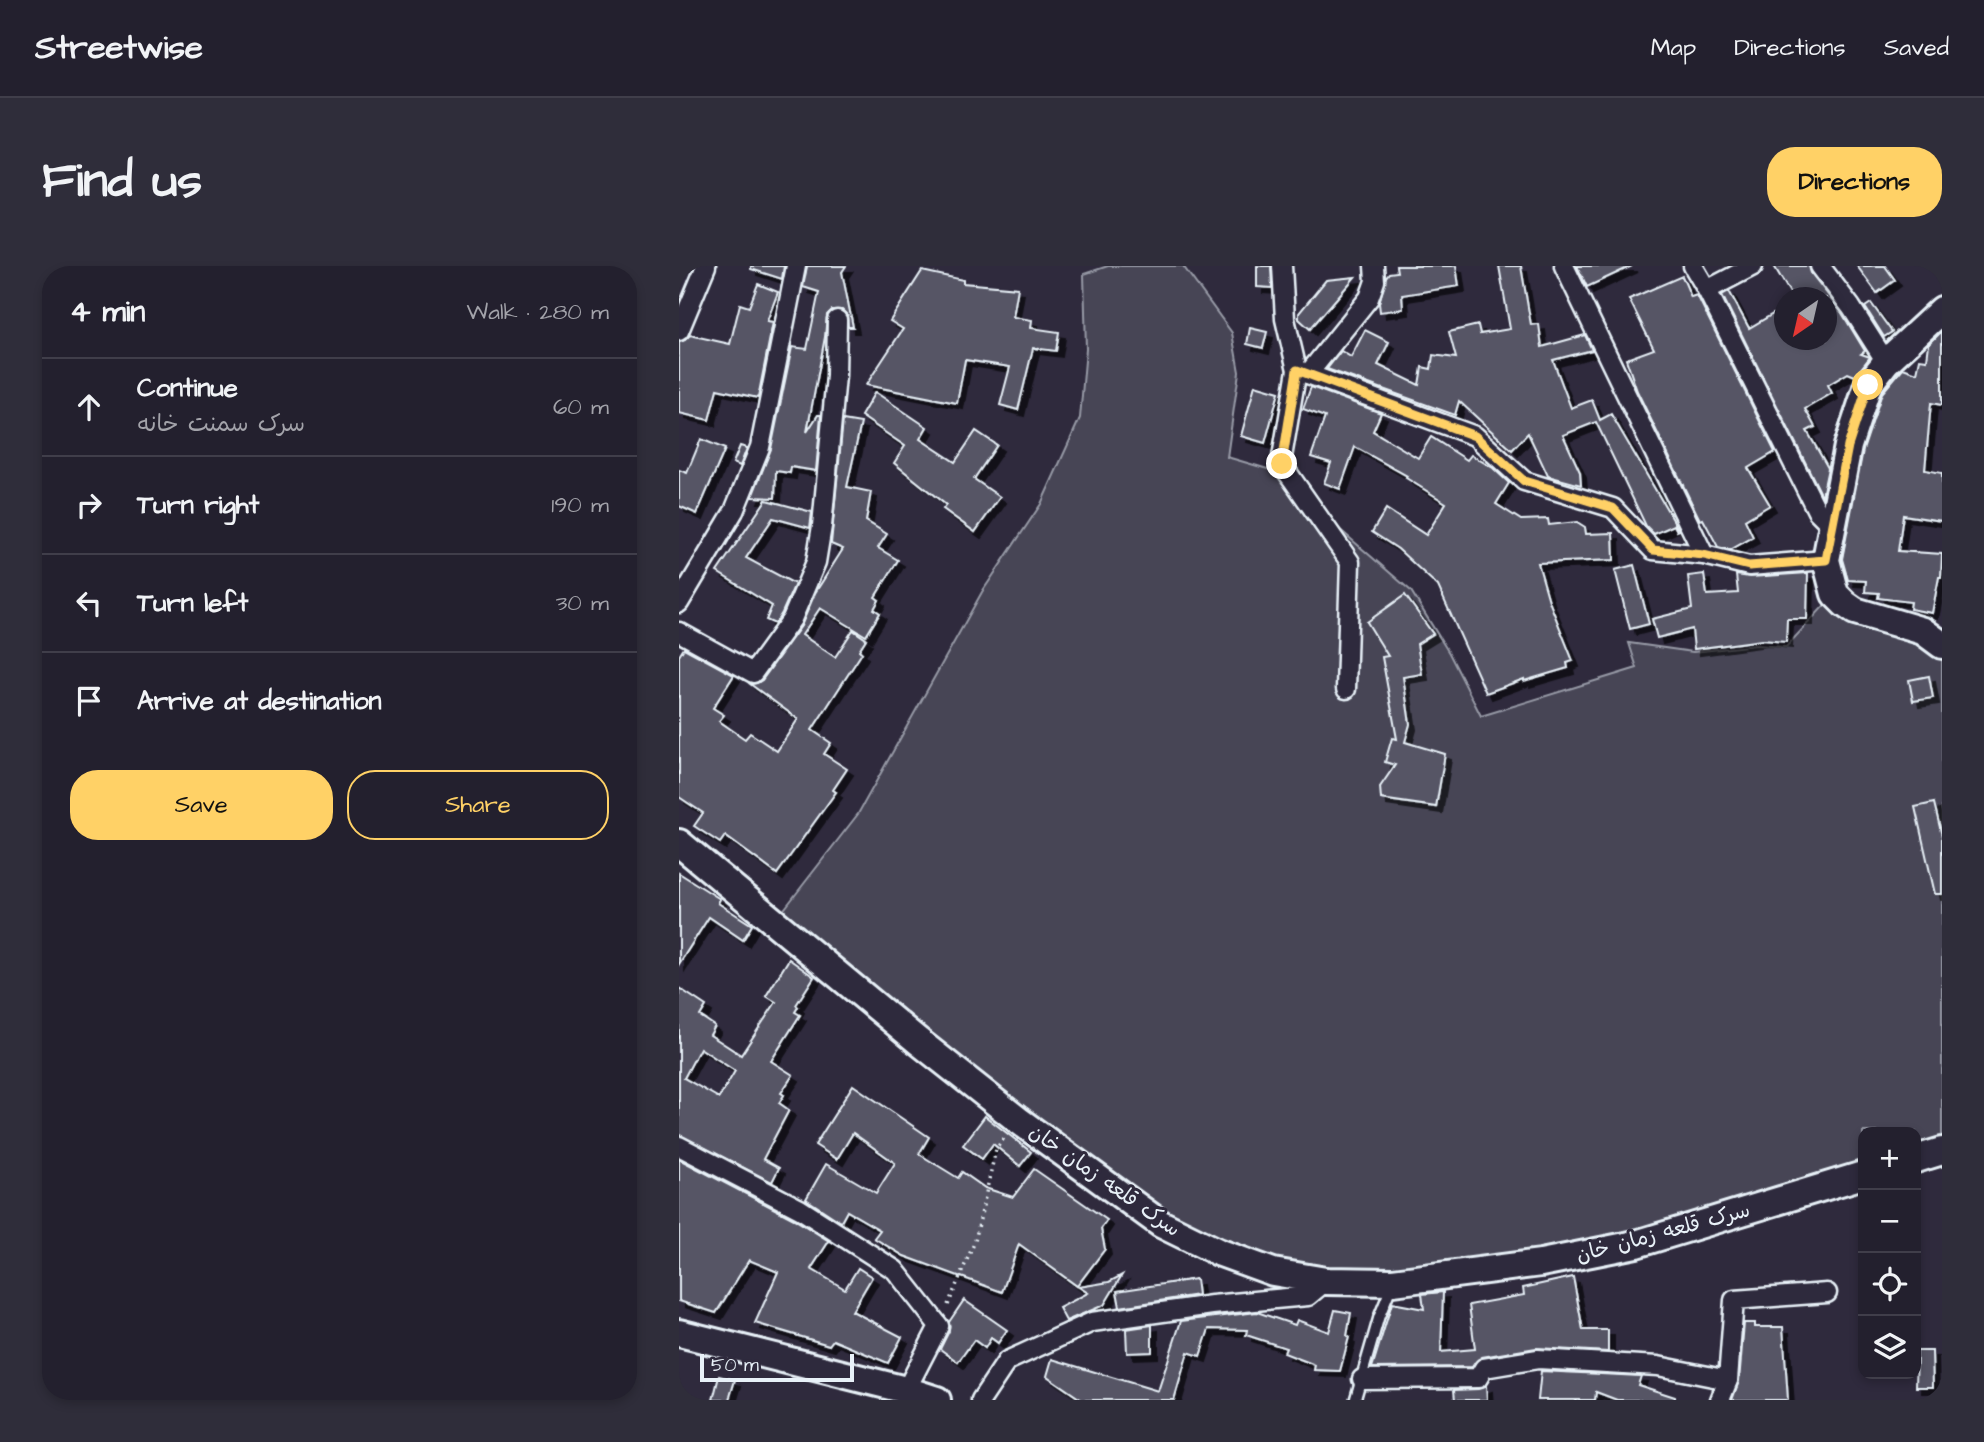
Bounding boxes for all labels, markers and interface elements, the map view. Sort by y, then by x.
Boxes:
text: Streetwise [35,25,203,71]
text: Map [1651,31,1696,65]
text: Directions [1734,31,1846,65]
text: Saved [1884,31,1949,65]
button: Directions [1767,147,1942,217]
text: Find us [42,148,202,216]
north arrow [1774,287,1837,350]
text: 4 min [70,291,145,333]
text: Walk · 280 m [467,296,609,328]
route start [1852,369,1883,400]
text: Continue [137,370,238,406]
icon: ahead [70,388,108,426]
text: 60 m [553,391,609,423]
text: سرک سمنت خانه [137,408,305,440]
route end [1266,448,1297,479]
icon: right [70,486,108,524]
text: Turn right [137,487,259,523]
text: 190 m [551,489,609,521]
icon: left [70,584,108,622]
text: Turn left [137,585,248,621]
text: 30 m [556,587,609,619]
icon: arrive [70,682,108,720]
text: Arrive at destination [137,683,382,719]
button: Save [70,770,333,840]
button: Share [347,770,609,840]
street label: سرک قلعه زمان خان [1023,1117,1186,1244]
map controls [1858,1127,1921,1379]
button: + [1858,1127,1921,1190]
button: − [1858,1190,1921,1253]
street label: سرک قلعه زمان خان [1573,1195,1753,1270]
button: locate [1858,1253,1921,1316]
button: layers [1858,1316,1921,1379]
scale bar [700,1351,854,1383]
text: 50 m [711,1352,759,1379]

